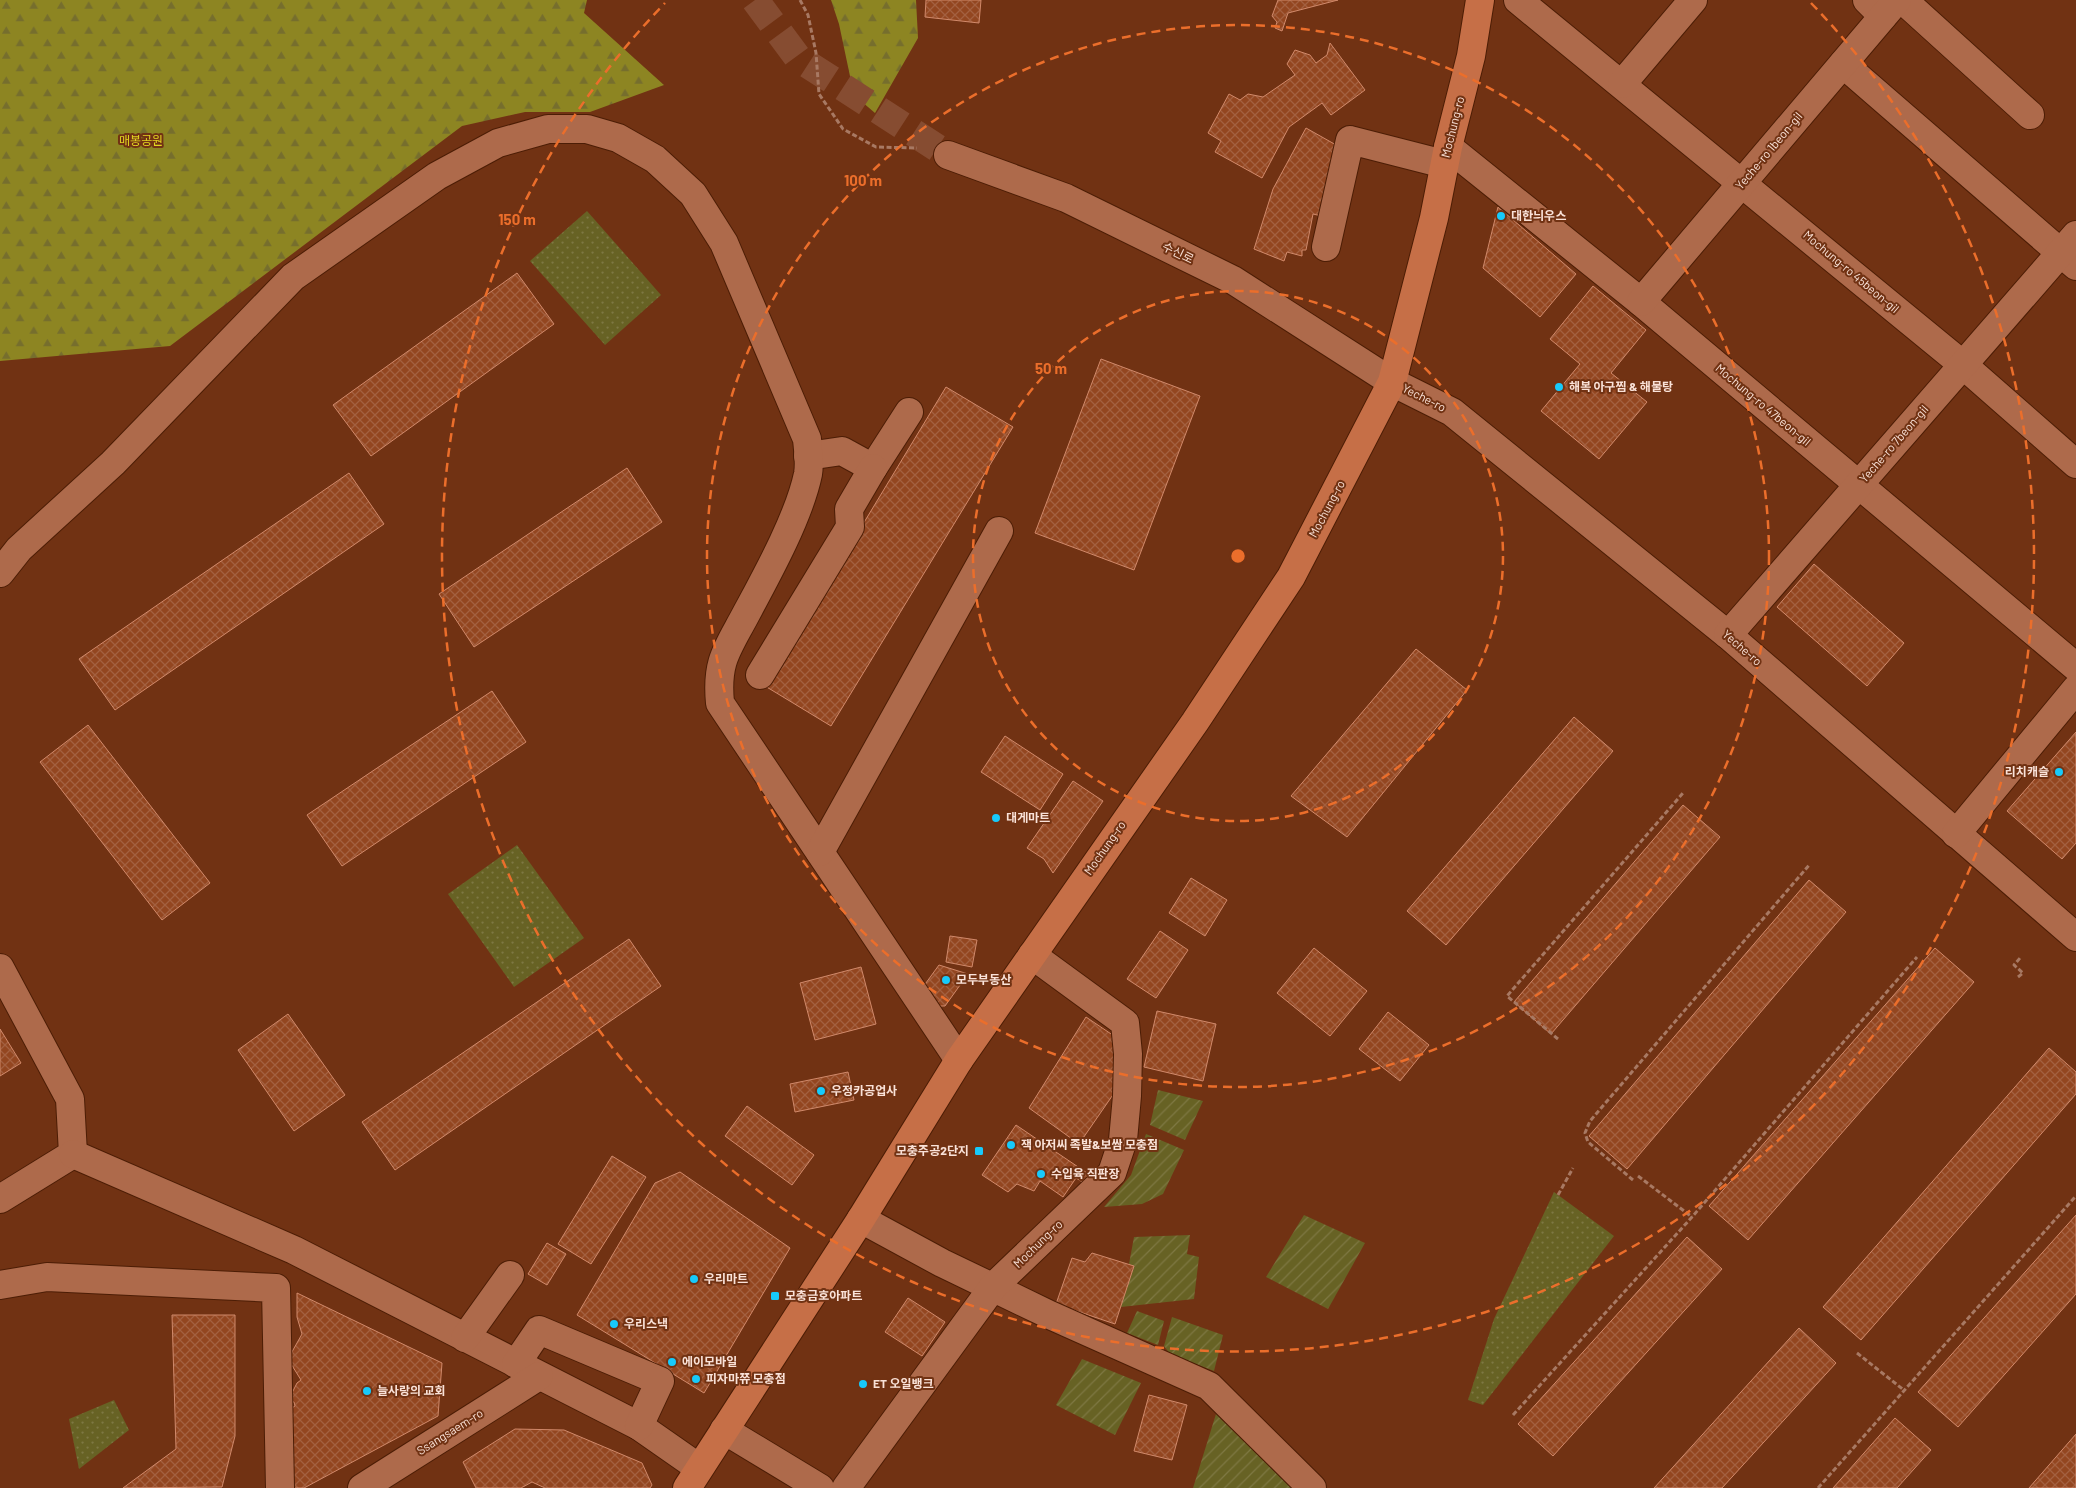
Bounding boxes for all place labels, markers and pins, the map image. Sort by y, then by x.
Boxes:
place label: 대한늬우스 [1511,208,1566,222]
marker: 대한늬우스 [1495,210,1507,222]
place label: 해복 아구찜 & 해물탕 [1569,379,1673,393]
marker: 해복 아구찜 & 해물탕 [1553,381,1565,393]
centre of rings [1229,547,1247,565]
place label: 리치캐슬 [2005,764,2049,778]
marker: 리치캐슬 [2053,766,2065,778]
place label: 대게마트 [1006,810,1050,824]
marker: 대게마트 [990,812,1002,824]
place label: 모두부동산 [956,972,1011,986]
marker: 모두부동산 [940,974,952,986]
place label: 우정카공업사 [831,1083,897,1097]
marker: 우정카공업사 [815,1085,827,1097]
place label: 잭 아저씨 족발&보쌈 모충점 [1021,1137,1158,1151]
marker: 잭 아저씨 족발&보쌈 모충점 [1005,1139,1017,1151]
place label: 모충주공2단지 [896,1143,969,1157]
marker: 모충주공2단지 [973,1145,985,1157]
place label: 수입육 직판장 [1051,1166,1120,1180]
marker: 수입육 직판장 [1035,1168,1047,1180]
place label: 우리마트 [704,1271,748,1285]
marker: 우리마트 [688,1273,700,1285]
place label: 모충금호아파트 [785,1288,862,1302]
marker: 모충금호아파트 [769,1290,781,1302]
place label: 우리스낵 [624,1316,668,1330]
marker: 우리스낵 [608,1318,620,1330]
place label: 에이모바일 [682,1354,737,1368]
marker: 에이모바일 [666,1356,678,1368]
place label: 피자마쮸 모충점 [706,1371,786,1385]
marker: 피자마쮸 모충점 [690,1373,702,1385]
place label: ET 오일뱅크 [873,1376,934,1390]
marker: ET 오일뱅크 [857,1378,869,1390]
place label: 늘사랑의 교회 [377,1383,446,1397]
marker: 늘사랑의 교회 [361,1385,373,1397]

